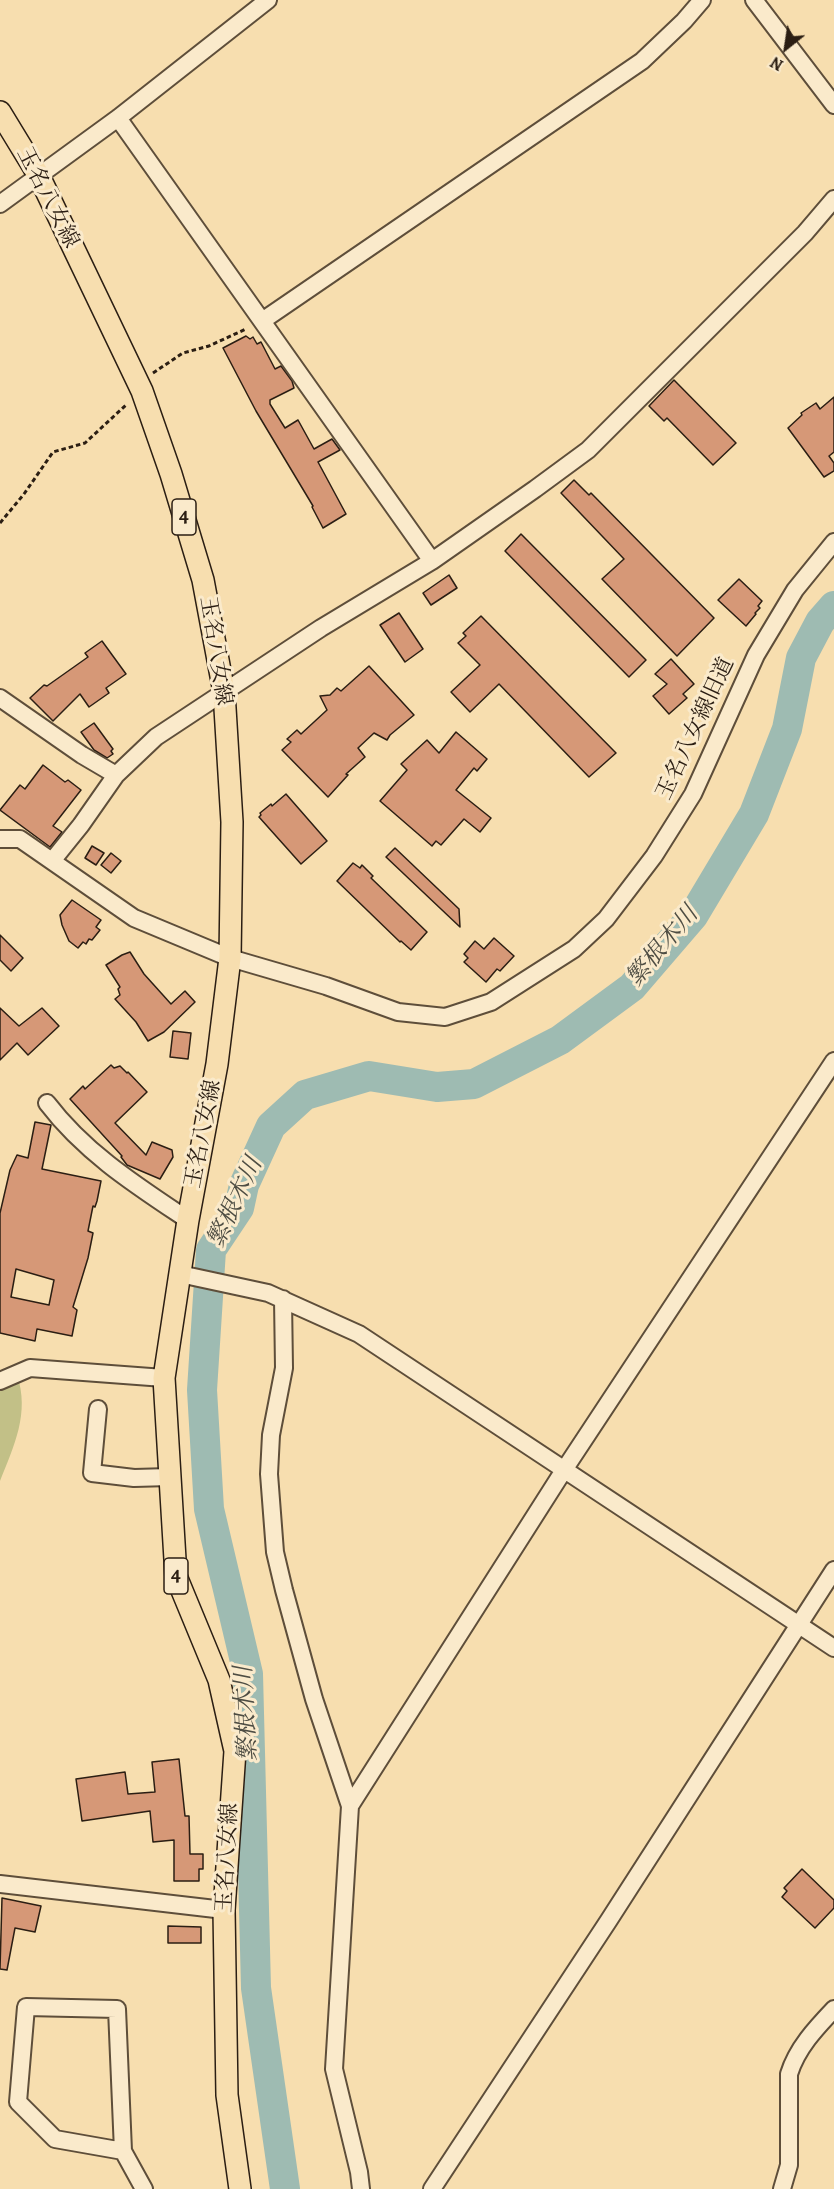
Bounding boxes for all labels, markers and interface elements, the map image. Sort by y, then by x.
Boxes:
north arrow [756,18,816,78]
text: N [766,51,788,76]
street label: 玉名八女線 [10,143,84,253]
road number: 4 [172,499,196,535]
street label: 玉名八女線 [193,595,237,707]
street label: 玉名八女線旧道 [651,654,741,804]
water label: 繁根木川 [621,901,705,993]
street label: 玉名八女線 [181,1077,227,1191]
water label: 繁根木川 [203,1153,269,1253]
road number: 4 [164,1558,188,1594]
water label: 繁根木川 [230,1665,264,1763]
street label: 玉名八女線 [212,1802,244,1914]

